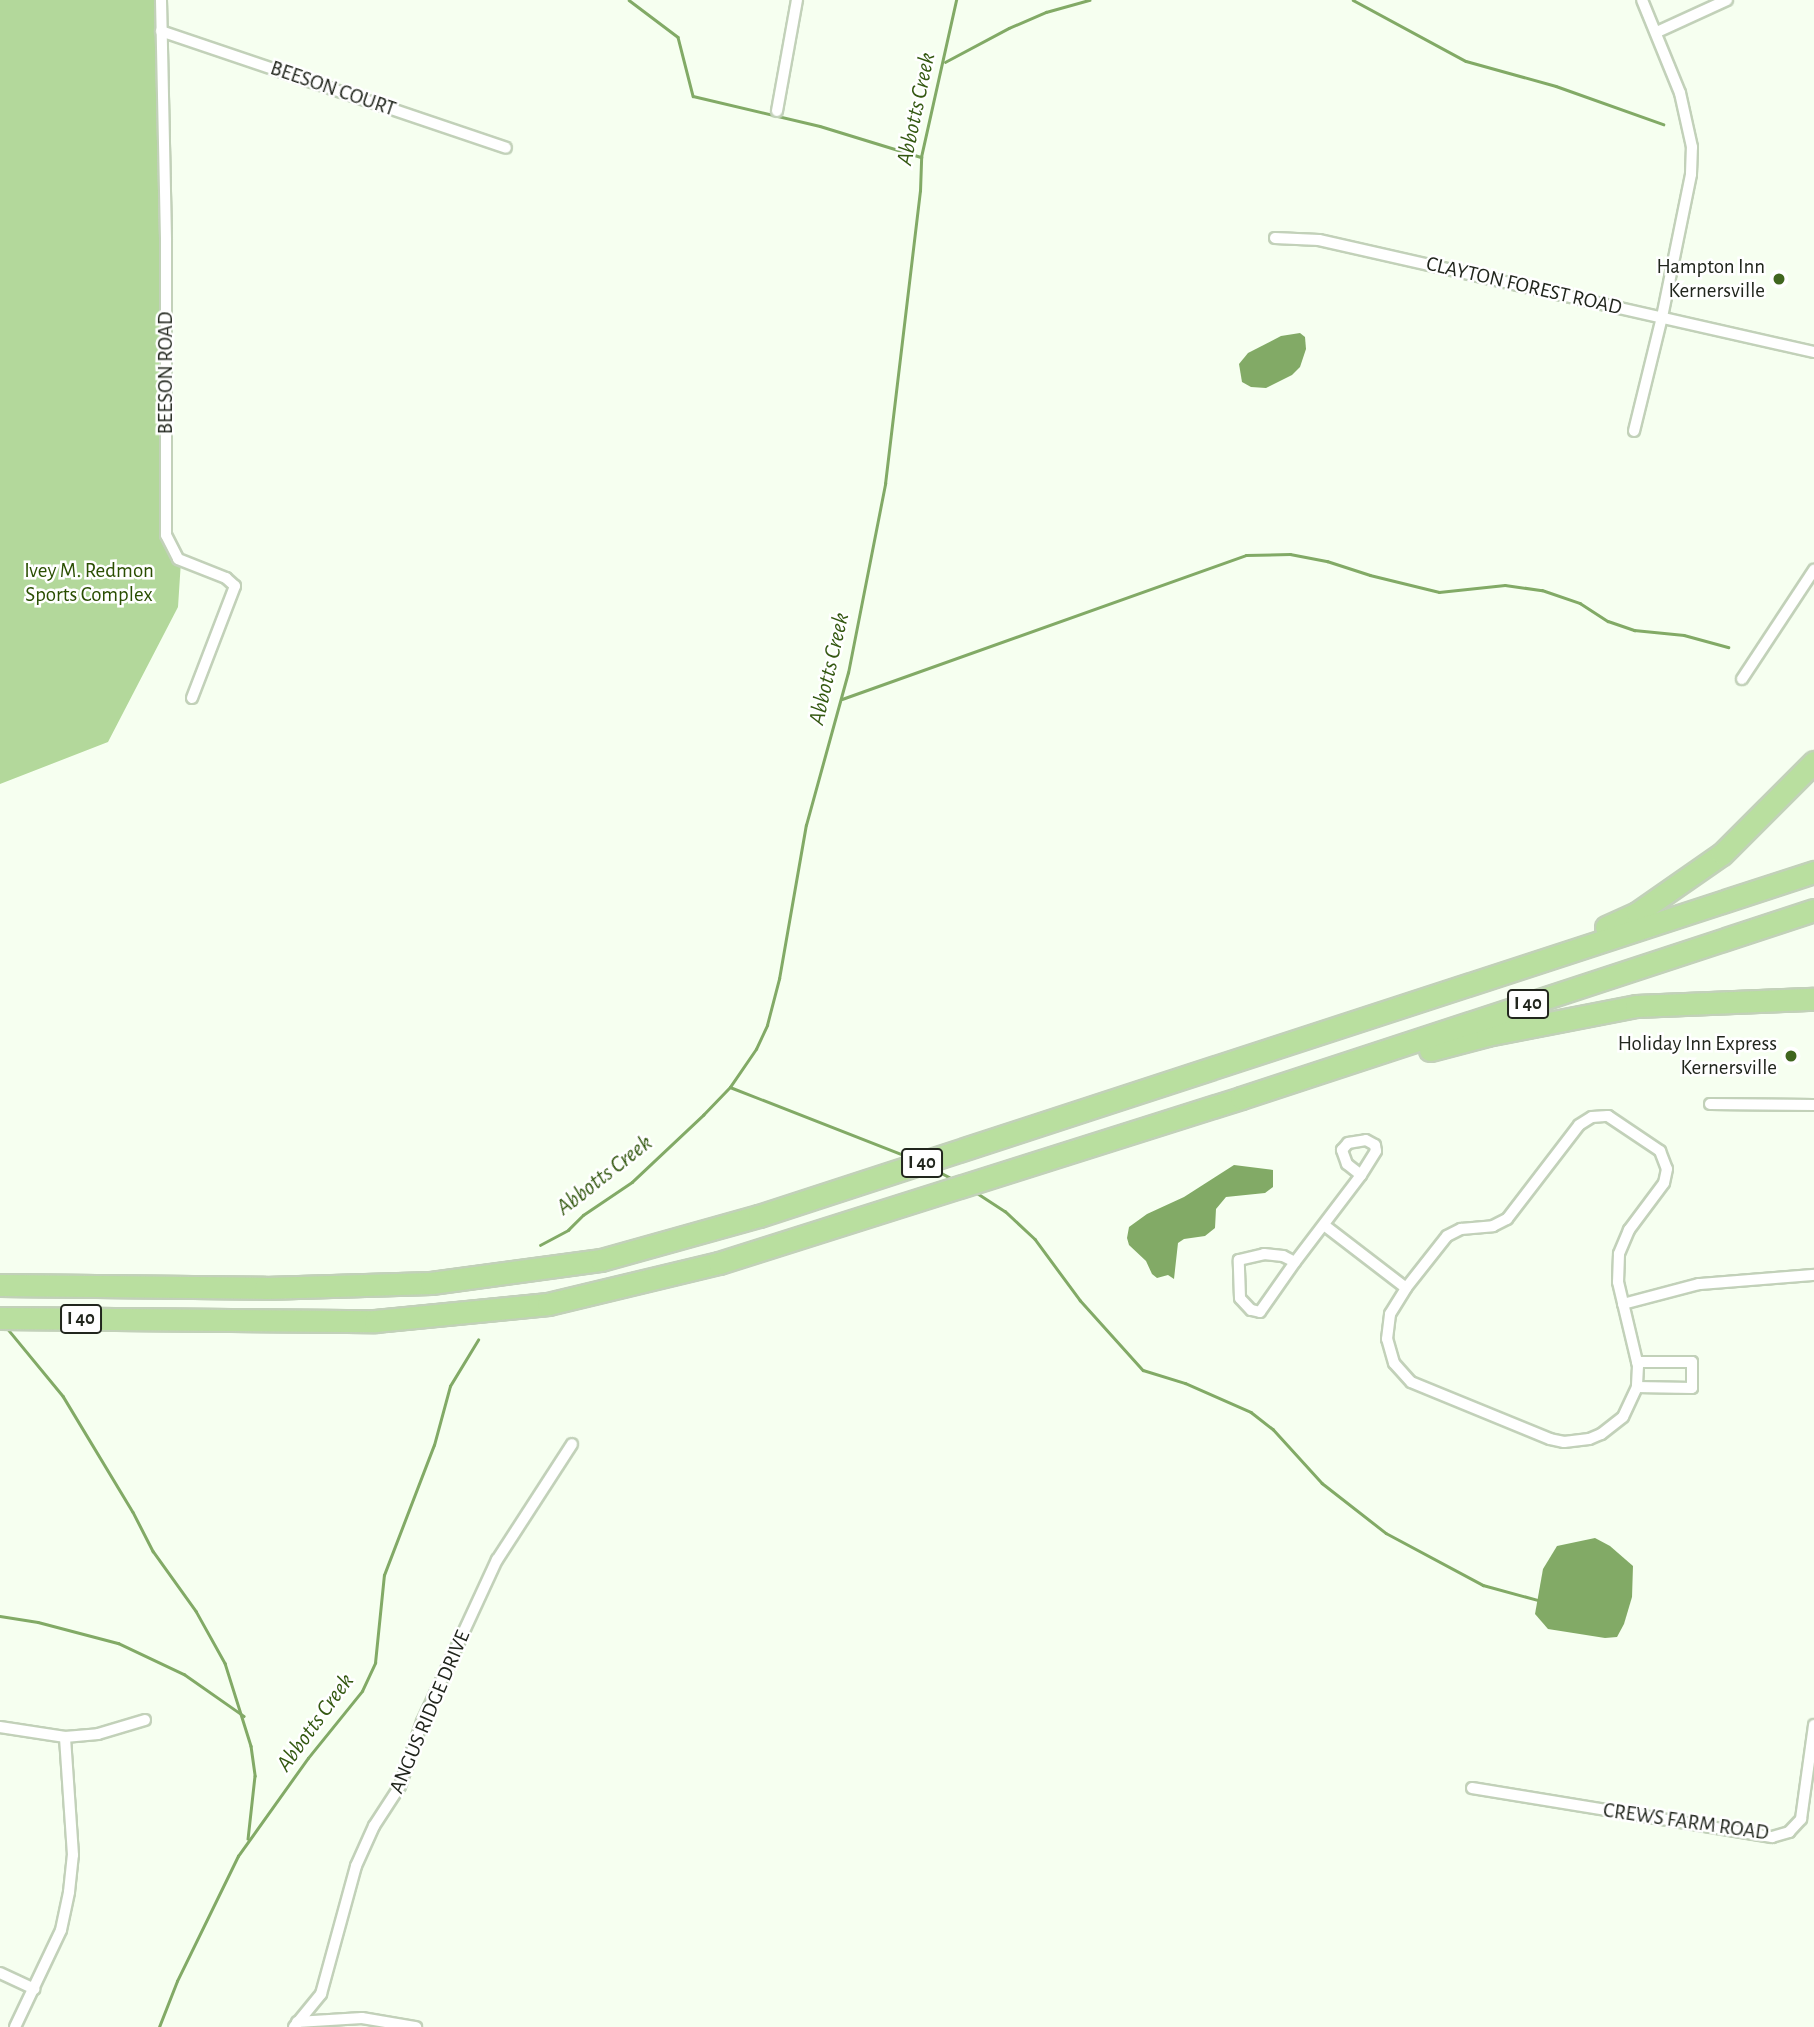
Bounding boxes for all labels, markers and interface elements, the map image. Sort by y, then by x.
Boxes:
water label: Abbotts Creek [892,50,942,168]
street label: BEESON COURT [267,56,399,122]
street label: CLAYTON FOREST ROAD [1424,251,1624,321]
place label: Hampton Inn Kernersville [1656,254,1765,304]
marker: Hampton Inn Kernersville [1771,271,1787,287]
street label: BEESON ROAD [153,312,179,434]
park label: Ivey M. Redmon Sports Complex [24,558,154,608]
water label: Abbotts Creek [804,610,856,728]
road number: I 40 [1507,988,1549,1020]
place label: Holiday Inn Express Kernersville [1618,1031,1777,1081]
marker: Holiday Inn Express Kernersville [1783,1048,1799,1064]
water label: Abbotts Creek [551,1130,659,1222]
road number: I 40 [901,1148,943,1178]
road number: I 40 [60,1303,102,1334]
street label: ANGUS RIDGE DRIVE [384,1627,476,1797]
water label: Abbotts Creek [271,1669,361,1777]
street label: CREWS FARM ROAD [1602,1798,1770,1846]

